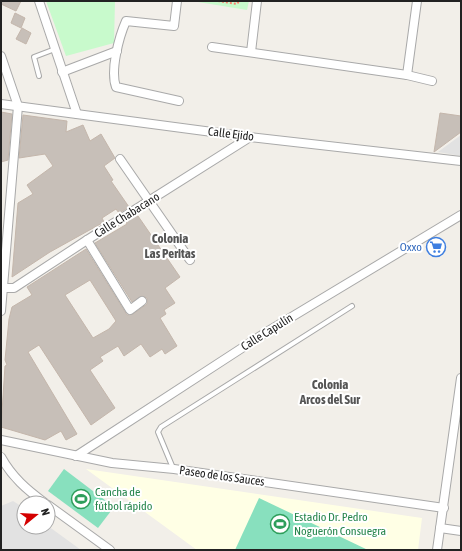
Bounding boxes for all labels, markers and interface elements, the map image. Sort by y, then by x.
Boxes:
street label: Calle Ejido [207,124,255,144]
street label: Calle Chabacano [92,189,162,241]
district label: Colonia Las Peritas [145,231,196,261]
supermarket icon: Oxxo [425,236,447,258]
place label: Oxxo [400,240,422,254]
street label: Calle Capulín [238,311,296,353]
district label: Colonia Arcos del Sur [299,377,361,407]
street label: Paseo de los Sauces [178,463,266,489]
place label: Cancha de fútbol rápido [95,485,153,513]
sports icon: Cancha de fútbol rápido [70,488,92,510]
north arrow [16,495,56,535]
text: N [39,507,52,517]
place label: Estadio Dr. Pedro Noguerón Consuegra [294,510,386,538]
sports icon: Estadio Dr. Pedro Noguerón Consuegra [269,513,291,535]

